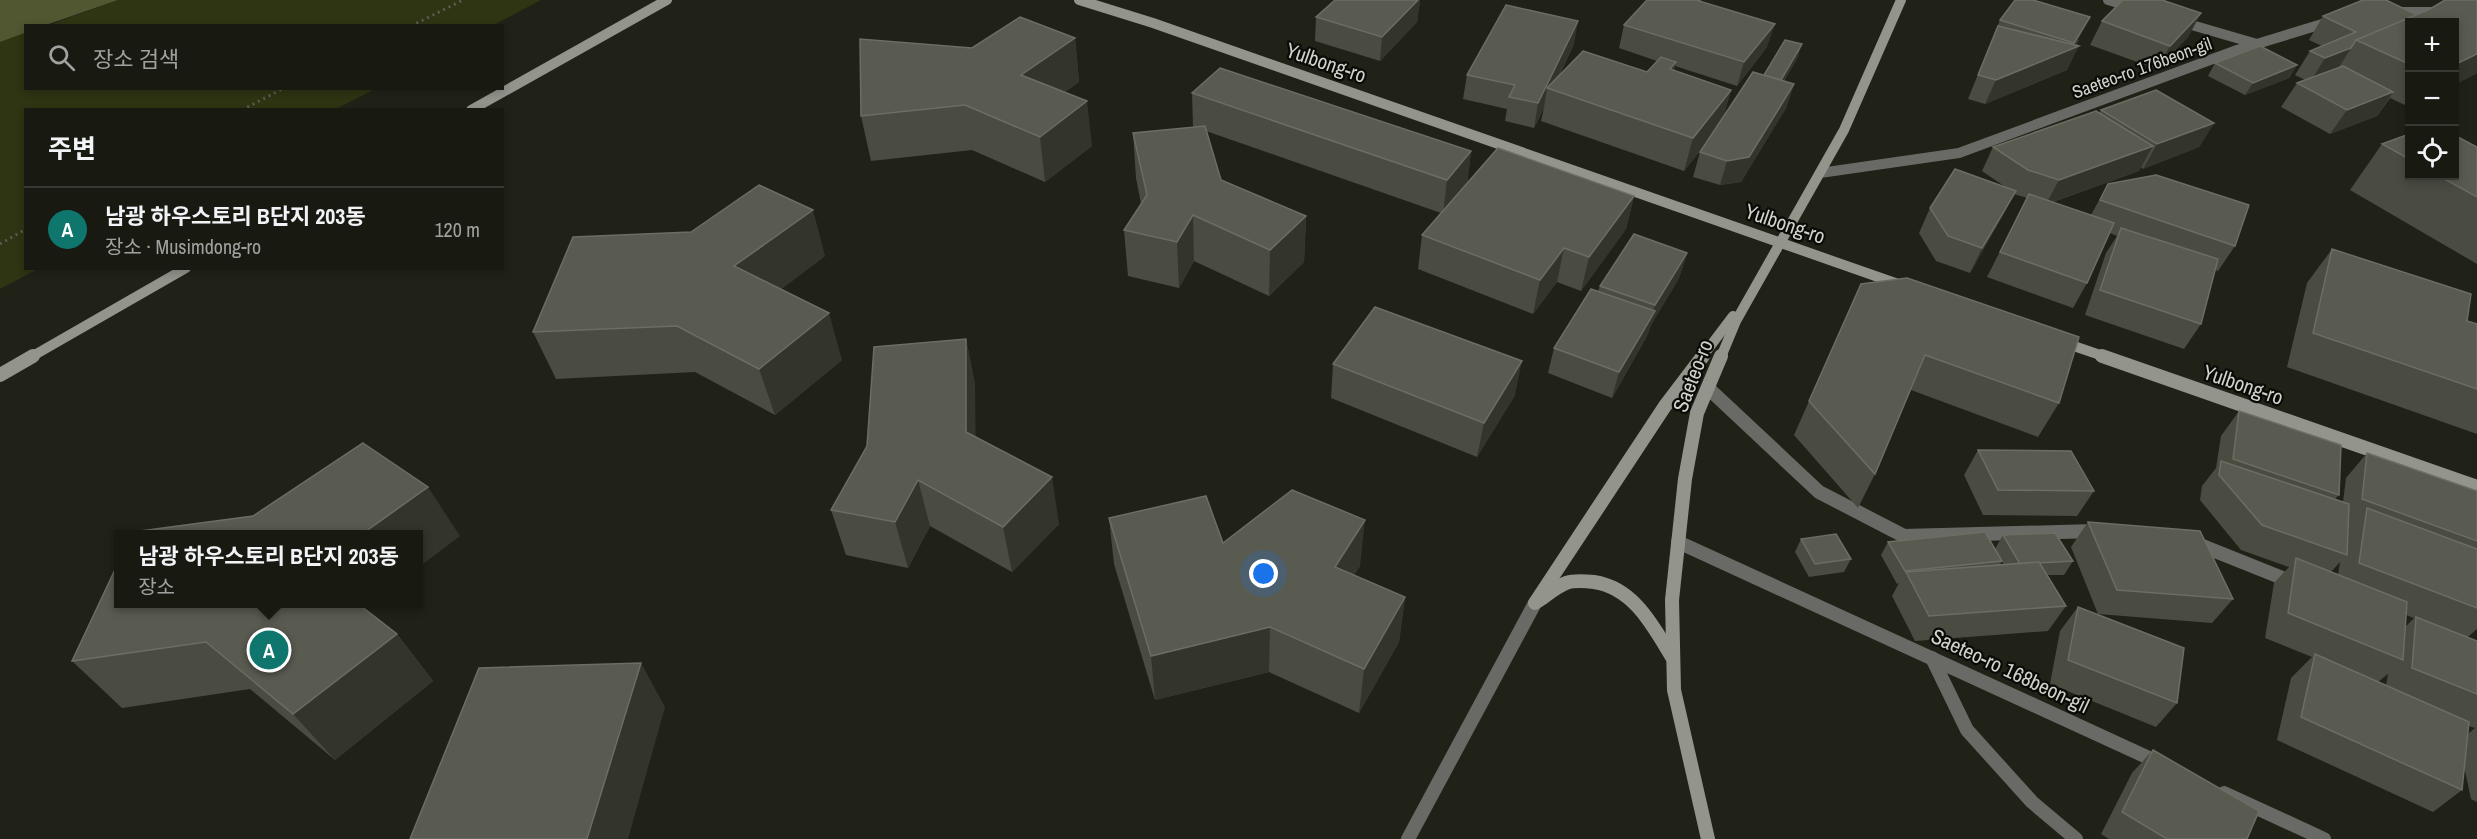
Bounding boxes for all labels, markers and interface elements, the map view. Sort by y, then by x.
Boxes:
map controls [2405,18,2459,180]
button: + [2405,18,2459,72]
search box [24,24,504,90]
street label: Saeteo-ro 176beon-gil [2069,31,2215,104]
street label: Yulbong-ro [1282,35,1370,90]
icon: search [45,41,78,74]
text: 장소 검색 [93,44,179,74]
button: − [2405,72,2459,126]
button: locate [2405,126,2459,180]
text: 주변 [48,131,96,166]
street label: Yulbong-ro [1741,196,1829,251]
text: 남광 하우스토리 B단지 203동 [105,201,366,231]
text: A [62,216,73,243]
text: 120 m [434,216,480,243]
text: 장소 · Musimdong-ro [105,233,261,260]
street label: Saeteo-ro [1665,335,1720,416]
street label: Yulbong-ro [2199,357,2287,412]
popup [114,530,423,608]
text: 남광 하우스토리 B단지 203동 [138,541,399,571]
your location [1249,559,1278,588]
text: 장소 [138,573,175,600]
street label: Saeteo-ro 168beon-gil [1926,621,2094,720]
pin: A [250,628,288,672]

